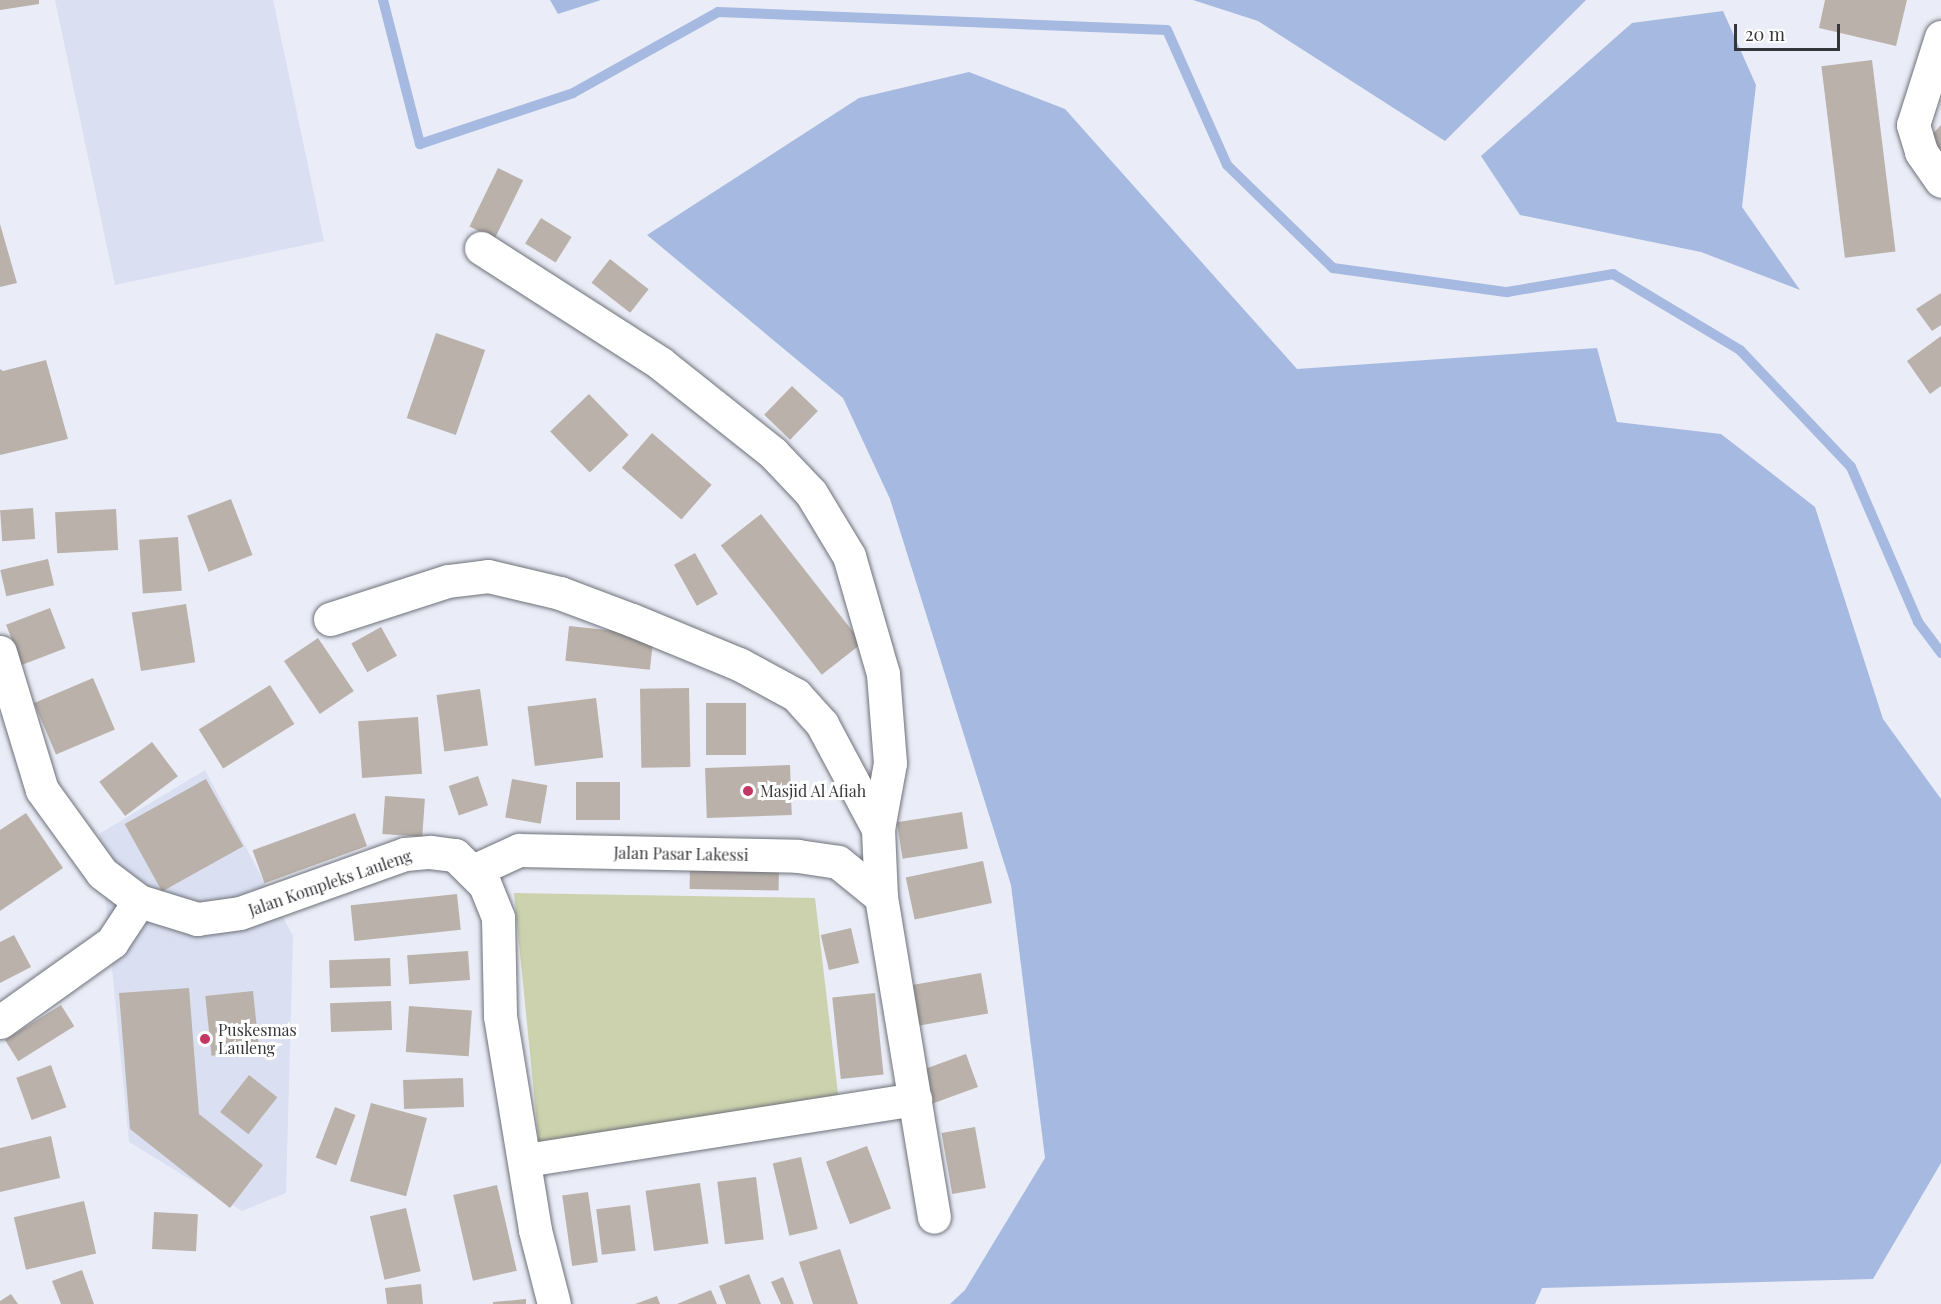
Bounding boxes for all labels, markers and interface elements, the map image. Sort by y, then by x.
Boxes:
scale bar [1737,12,1844,50]
text: 20 m [1745,22,1785,46]
place label: Masjid Al Afiah [760,781,867,801]
marker: Masjid Al Afiah [741,784,755,798]
street label: Jalan Pasar Lakessi [613,843,749,865]
street label: Jalan Kompleks Lauleng [246,846,414,920]
place label: Puskesmas Lauleng [218,1020,297,1058]
marker: Puskesmas Lauleng [196,1030,214,1048]

